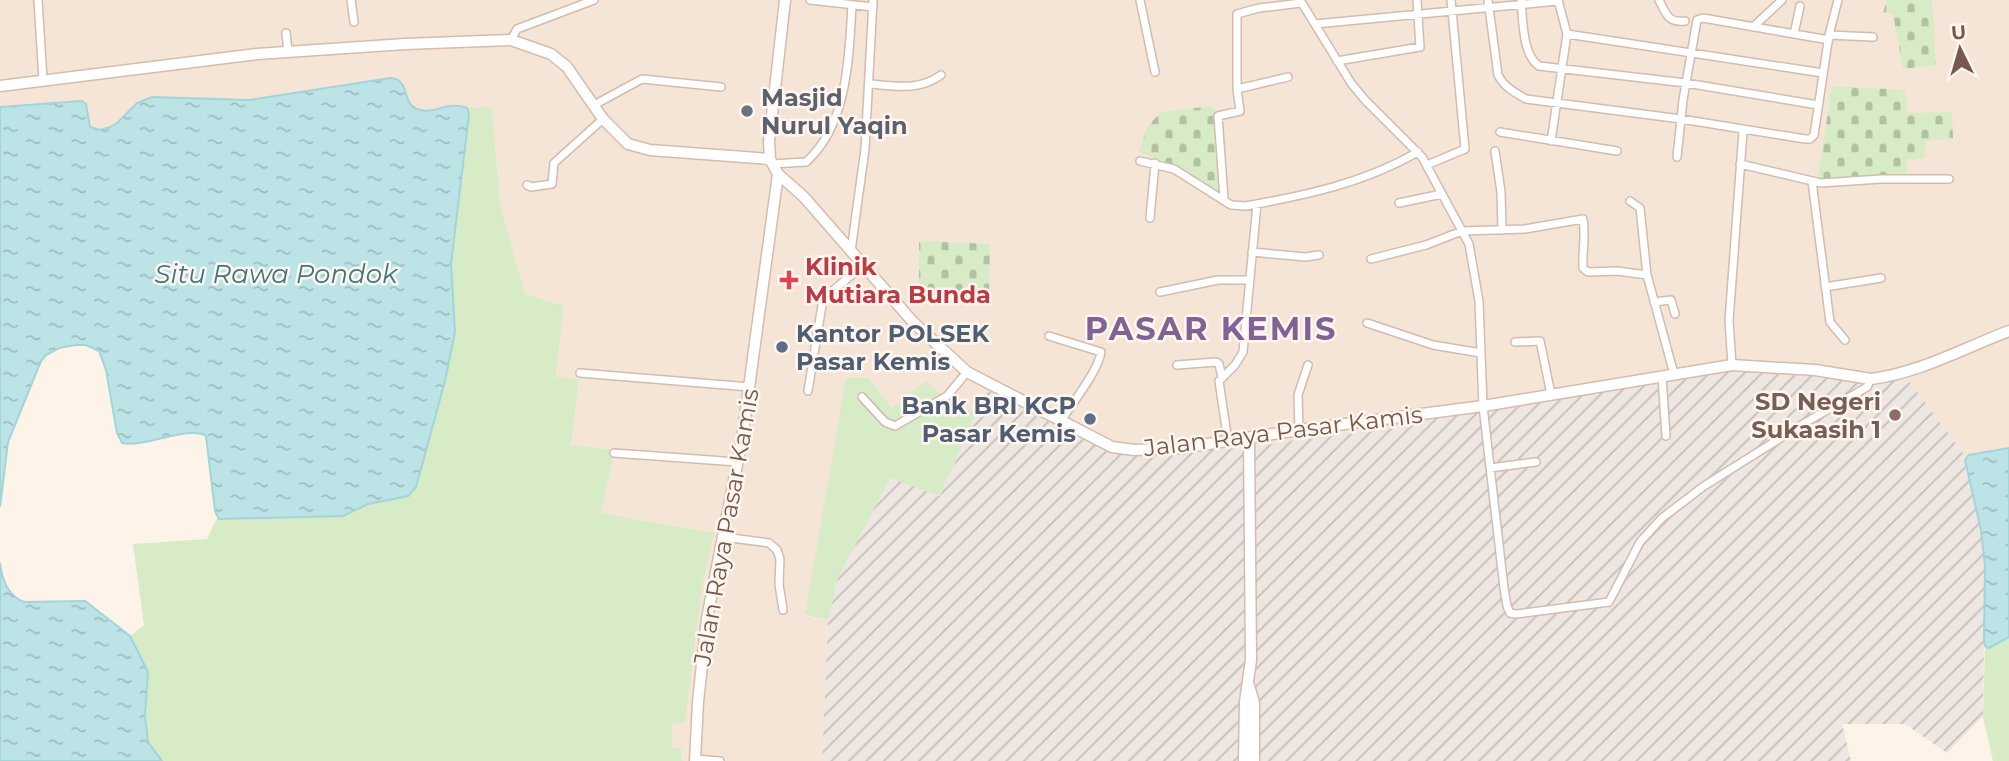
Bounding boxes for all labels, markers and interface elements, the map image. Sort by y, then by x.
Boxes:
north arrow [1925,14,1995,84]
text: U [1950,20,1967,45]
place label: Masjid Nurul Yaqin [761,83,908,140]
marker: Masjid Nurul Yaqin [739,103,755,119]
place label: Klinik Mutiara Bunda [805,252,991,309]
water label: Situ Rawa Pondok [155,258,399,290]
marker: Klinik Mutiara Bunda [779,270,799,290]
district label: PASAR KEMIS [1085,309,1337,348]
place label: Kantor POLSEK Pasar Kemis [796,319,990,376]
marker: Kantor POLSEK Pasar Kemis [774,339,790,355]
street label: Jalan Raya Pasar Kamis [687,386,765,669]
place label: SD Negeri Sukaasih 1 [1751,387,1881,444]
place label: Bank BRI KCP Pasar Kemis [901,391,1076,448]
street label: Jalan Raya Pasar Kamis [1141,400,1424,463]
marker: SD Negeri Sukaasih 1 [1887,407,1903,423]
marker: Bank BRI KCP Pasar Kemis [1082,411,1098,427]

